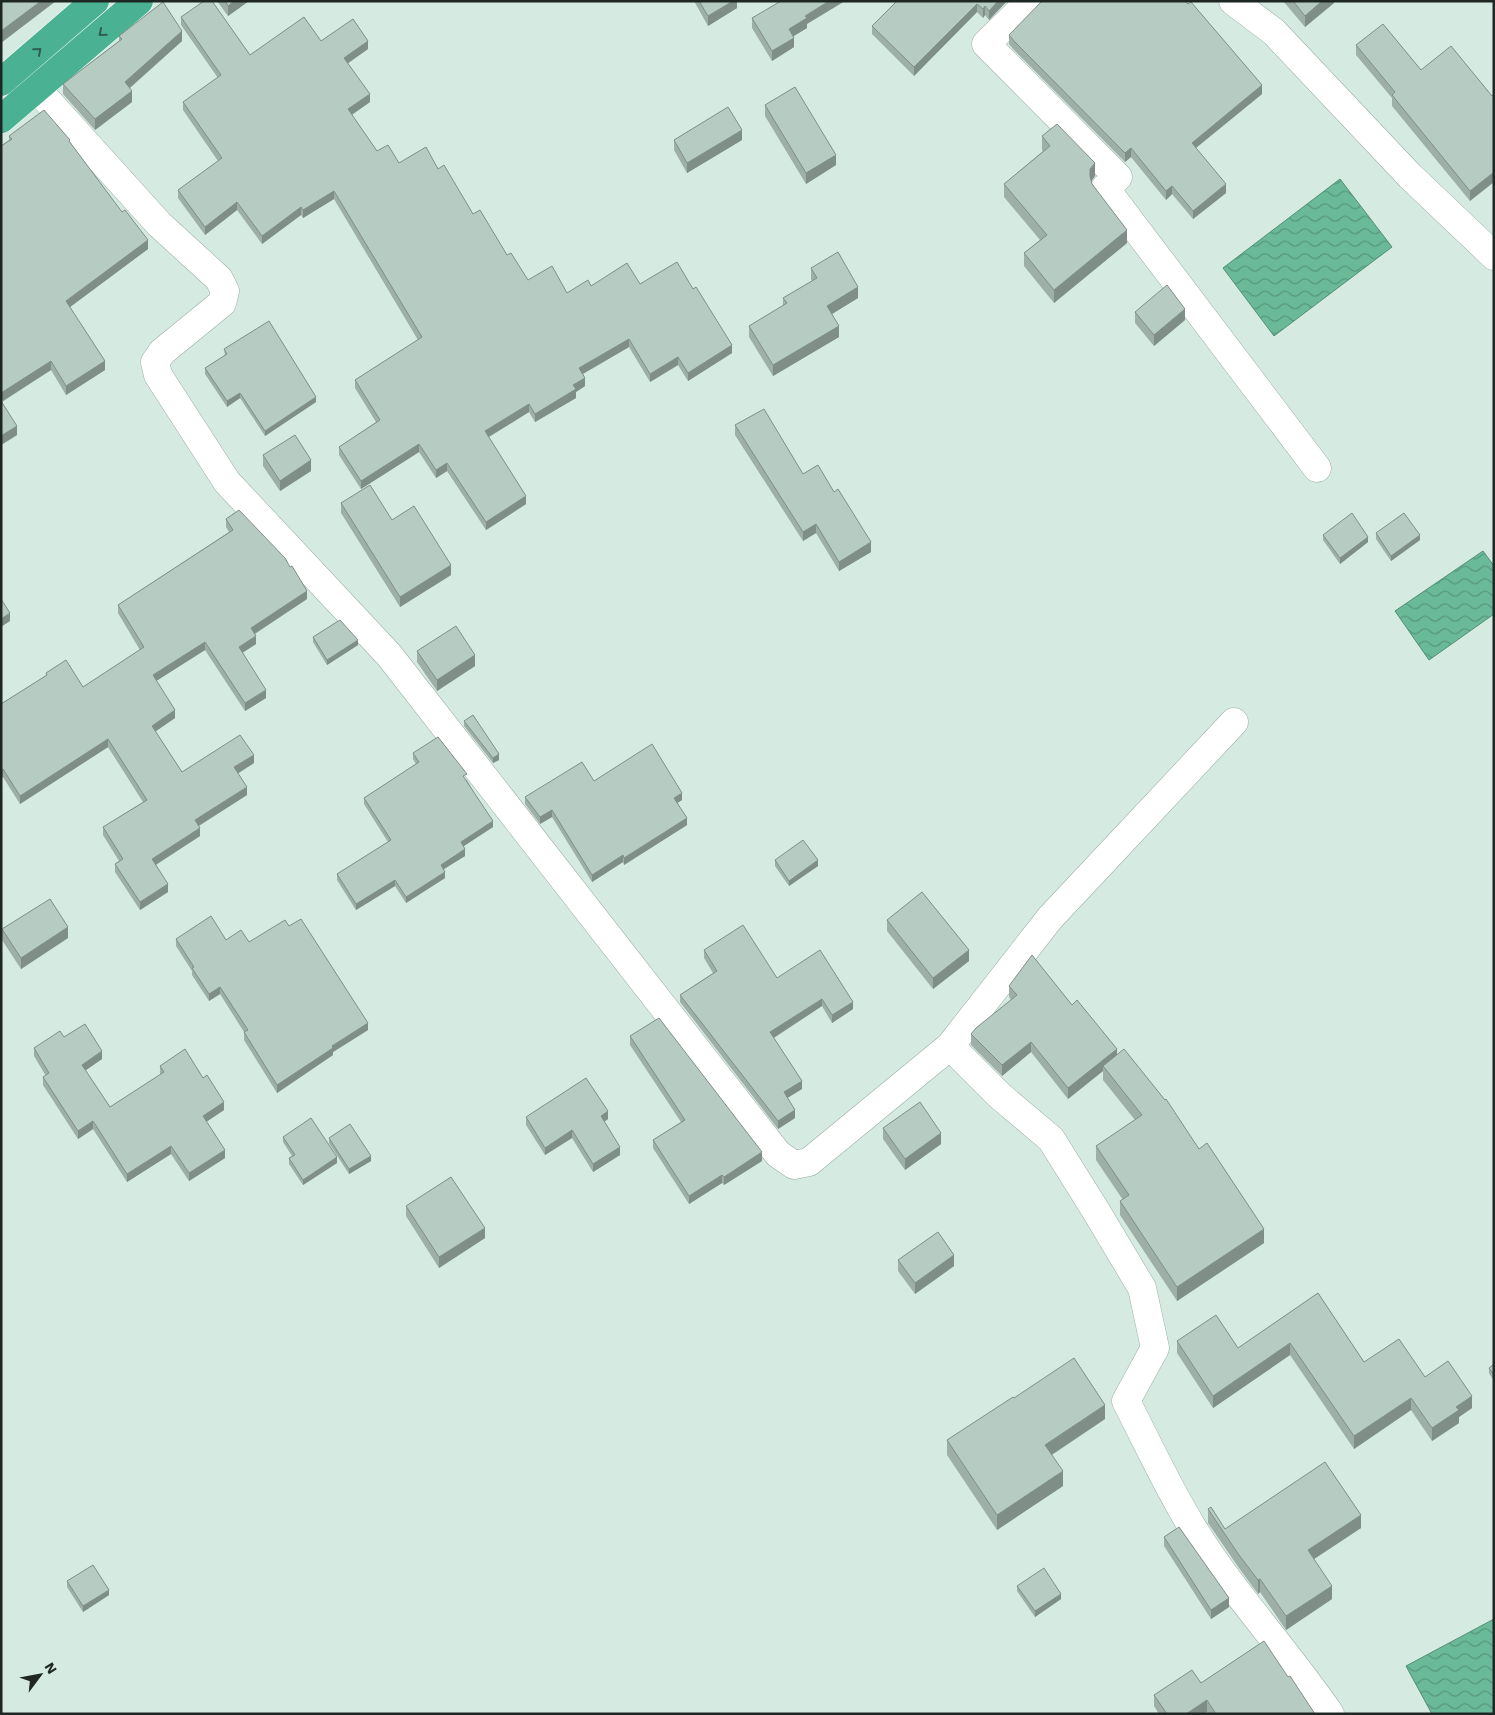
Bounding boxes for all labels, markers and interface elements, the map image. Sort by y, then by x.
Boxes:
one-way arrow [99,27,108,35]
one-way arrow [33,47,42,56]
north arrow [15,1650,65,1700]
text: N [41,1659,61,1677]

